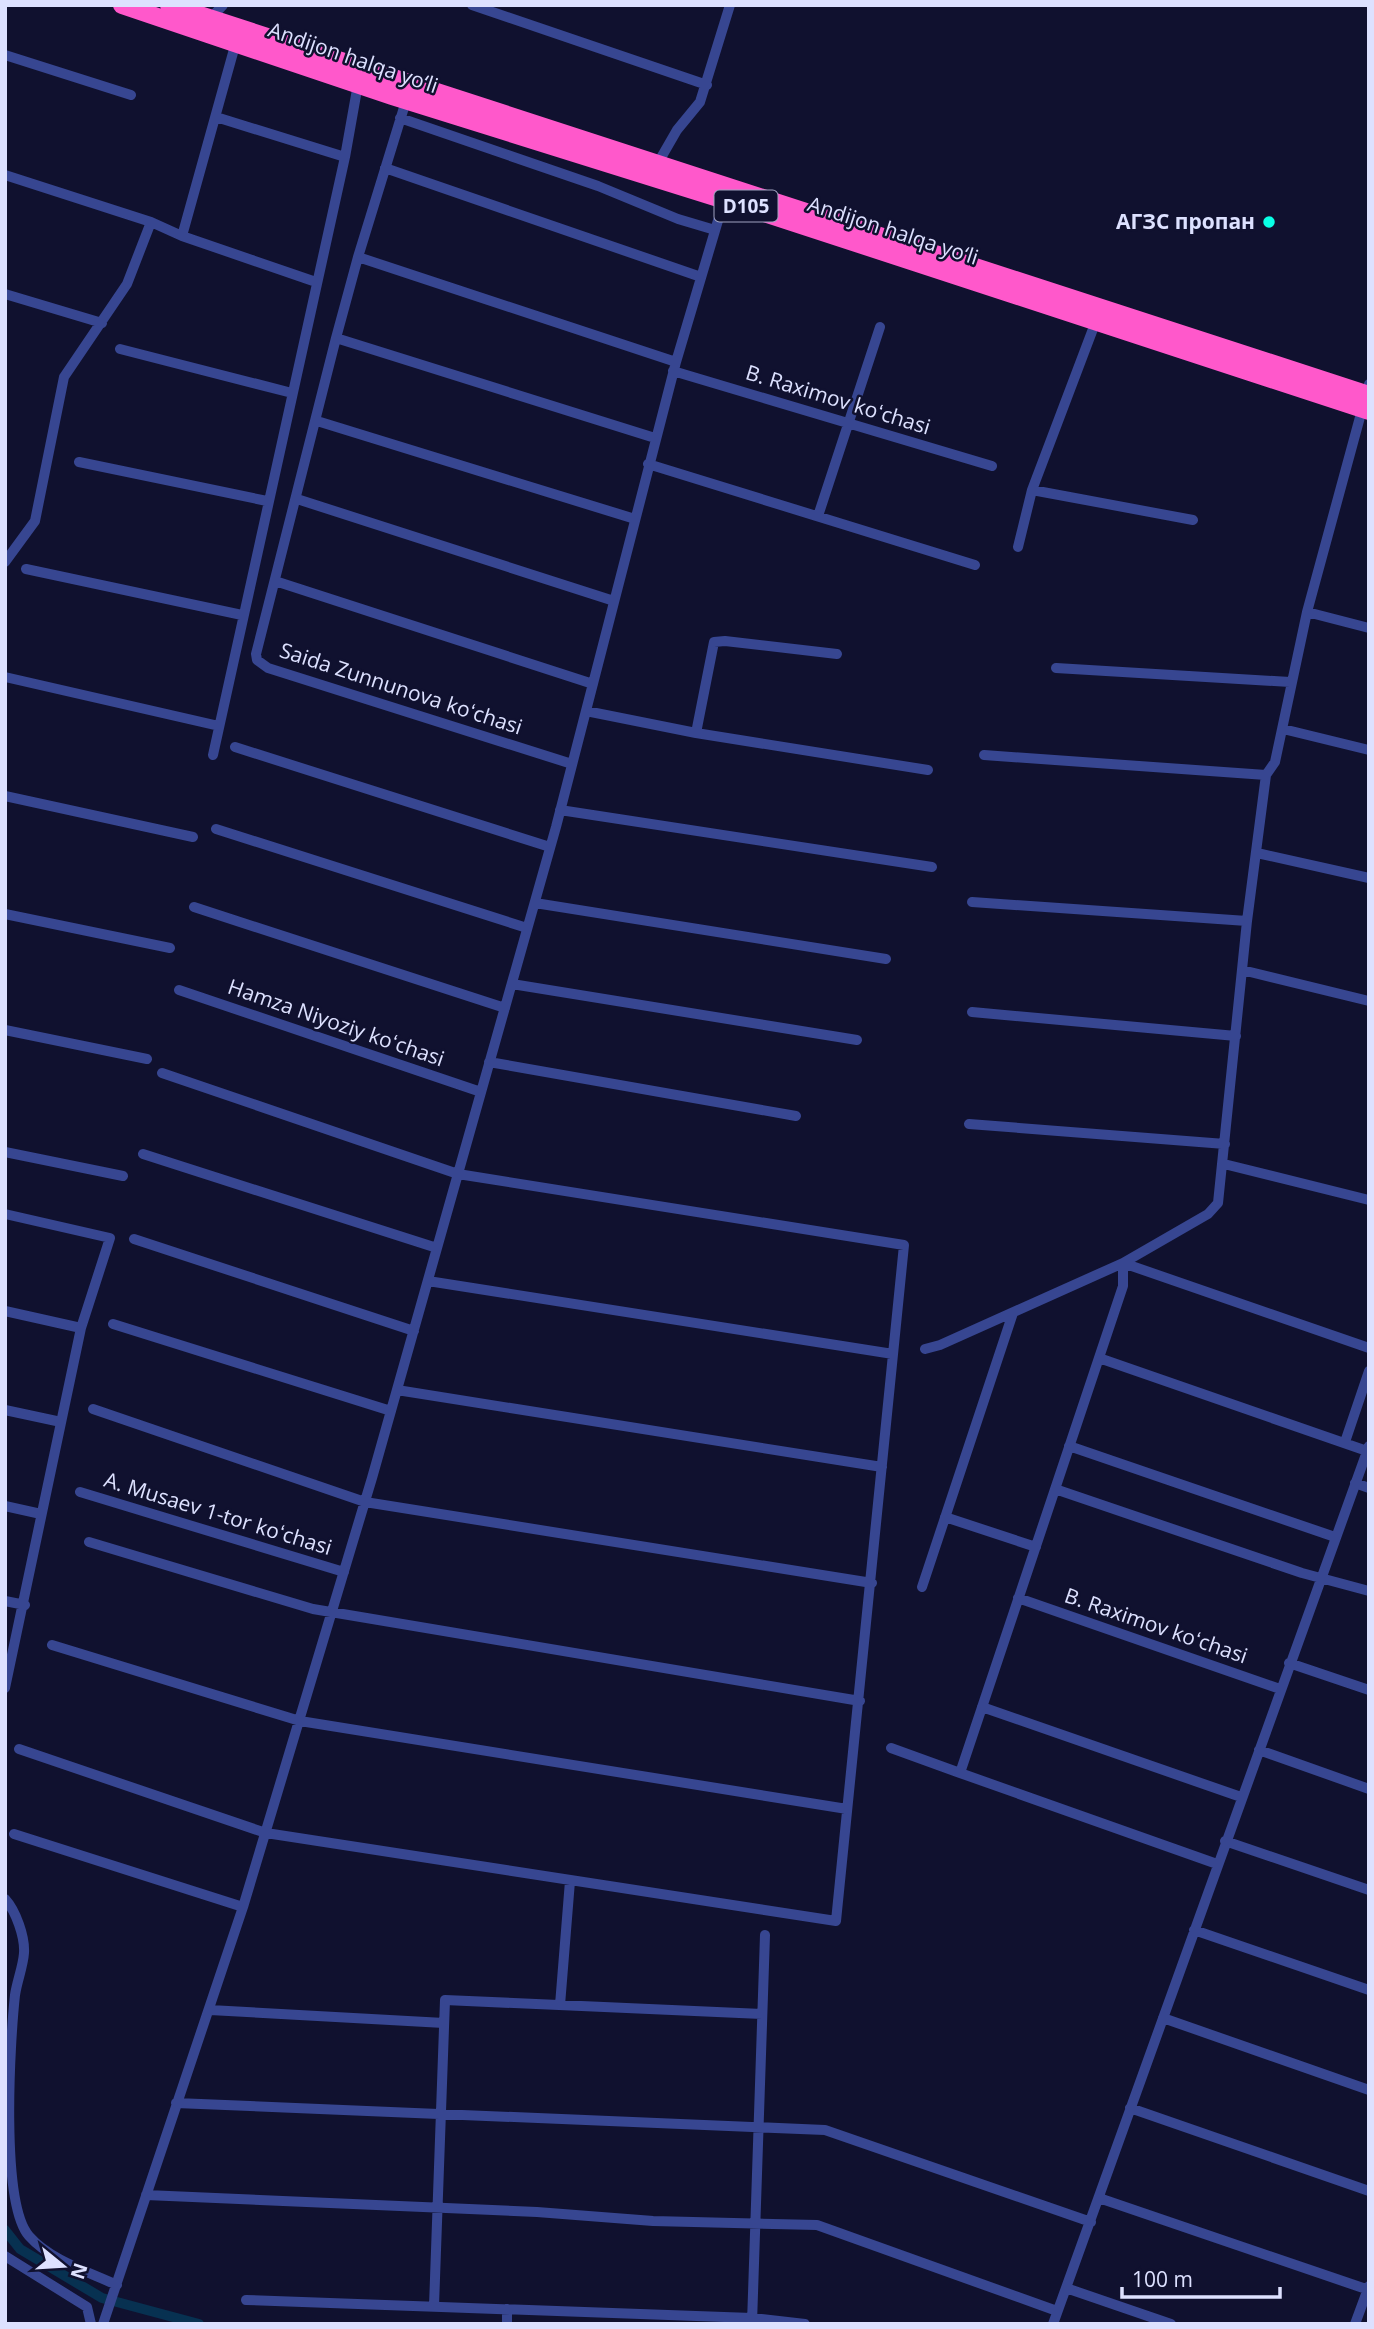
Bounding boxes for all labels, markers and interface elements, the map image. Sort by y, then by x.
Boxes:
street label: Andijon halqa yo‘li [265,15,442,99]
street label: Andijon halqa yo‘li [804,189,982,271]
road number: D105 [714,190,778,222]
place label: АГЗС пропан [1116,207,1255,235]
marker: АГЗС пропан [1261,214,1277,230]
street label: B. Raximov koʻchasi [743,358,934,440]
street label: Saida Zunnunova koʻchasi [276,636,526,741]
street label: Hamza Niyoziy koʻchasi [224,972,448,1072]
street label: A. Musaev 1-tor koʻchasi [101,1465,336,1561]
street label: B. Raximov koʻchasi [1061,1581,1252,1670]
north arrow [28,2231,98,2301]
scale bar [1122,2256,1280,2300]
text: N [64,2260,94,2283]
text: 100 m [1132,2265,1193,2293]

